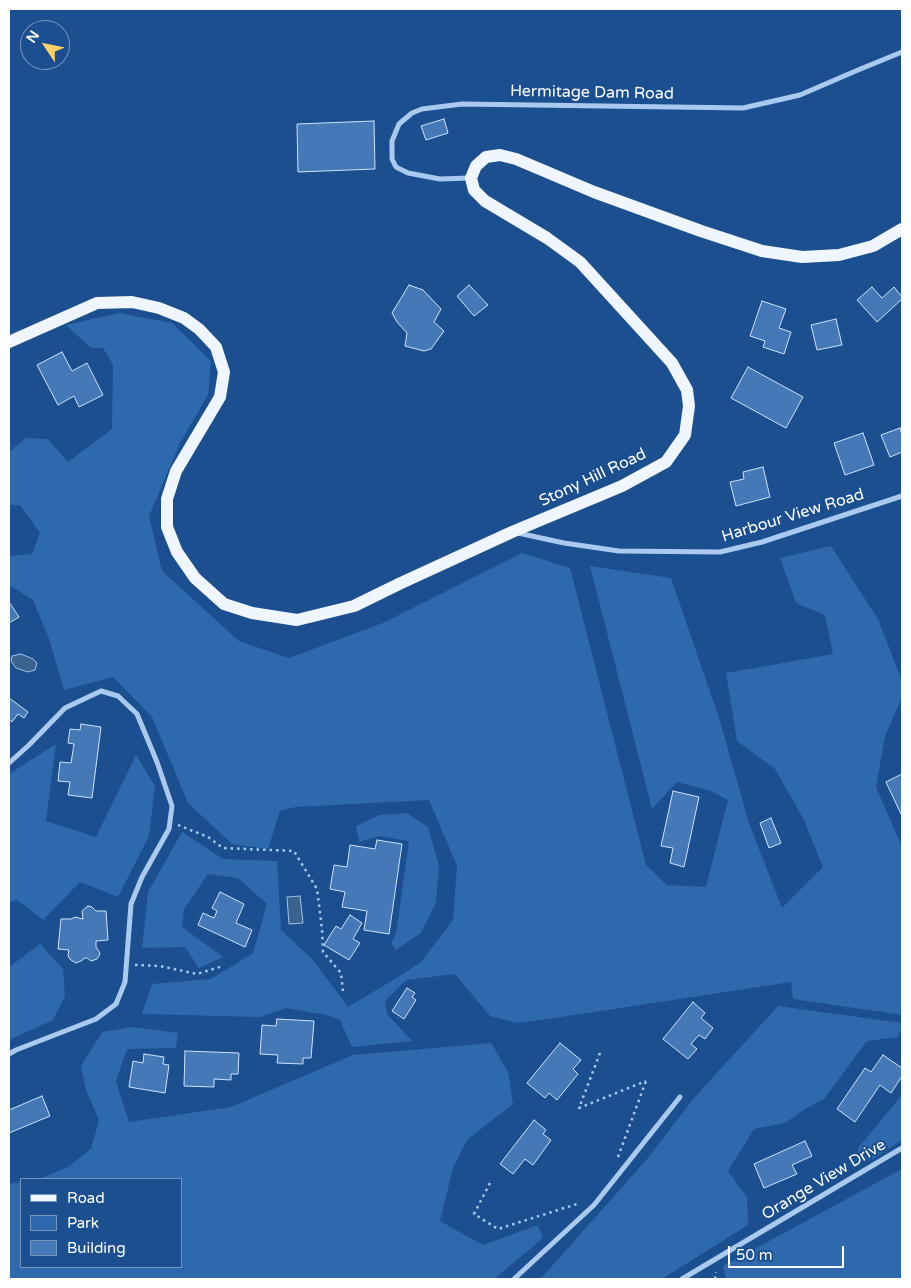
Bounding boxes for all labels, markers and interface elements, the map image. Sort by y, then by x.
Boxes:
north arrow [20,20,70,70]
text: N [23,27,43,46]
street label: Hermitage Dam Road [510,82,674,104]
street label: Stony Hill Road [536,445,650,511]
street label: Harbour View Road [719,485,867,547]
street label: Orange View Drive [759,1135,889,1225]
legend [20,1178,182,1268]
text: Road [67,1189,105,1207]
text: Park [67,1214,99,1232]
scale bar [731,1236,847,1268]
text: Building [67,1239,126,1257]
text: 50 m [736,1246,773,1264]

